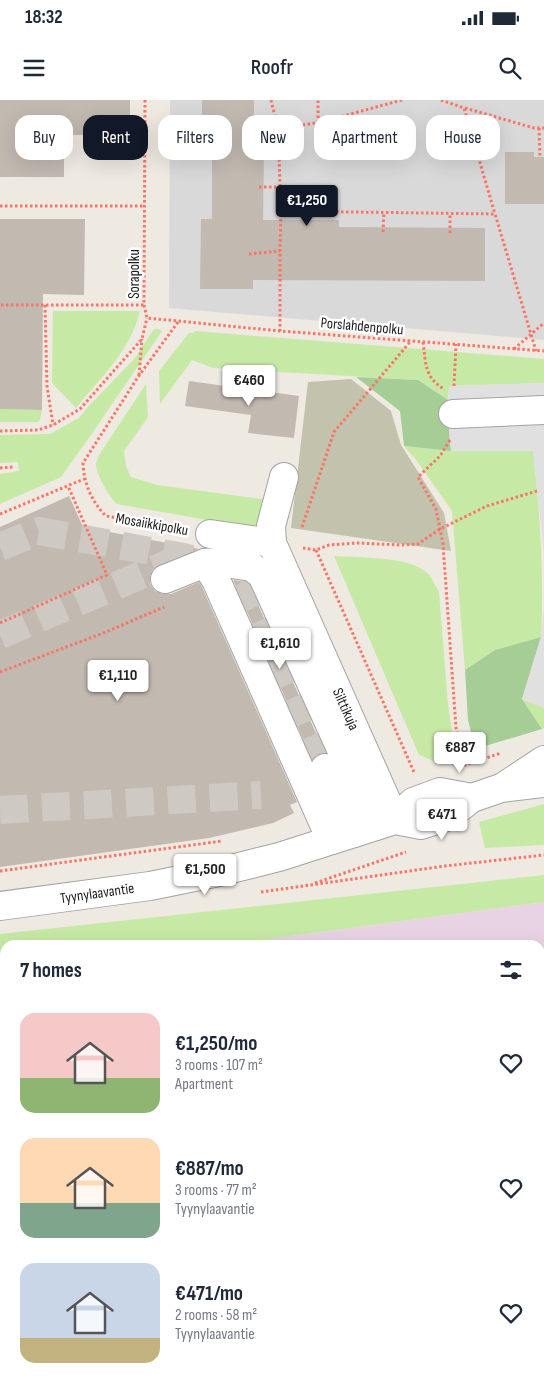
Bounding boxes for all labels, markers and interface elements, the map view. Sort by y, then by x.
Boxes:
text: 18:32 [25,6,63,29]
icon: menu [20,54,48,82]
text: Roofr [251,54,293,81]
icon: search [496,54,524,82]
chip: Buy [15,115,73,160]
chip: Rent [83,115,148,160]
chip: Filters [158,115,232,160]
chip: New [242,115,304,160]
chip: Apartment [314,115,416,160]
chip: House [426,115,500,160]
pin: €1,250 [266,184,348,227]
text: €1,250 [287,191,327,210]
street label: Sorapolku [125,249,144,299]
street label: Porslahdenpolku [320,313,404,340]
pin: €460 [219,364,279,407]
text: €460 [233,371,265,390]
street label: Mosaiikkipolku [114,509,190,540]
pin: €1,610 [239,628,321,670]
text: €1,610 [260,634,300,653]
pin: €1,110 [77,660,159,702]
text: €1,110 [99,666,137,685]
street label: Silttikuja [328,685,363,734]
pin: €887 [430,732,490,774]
text: €887 [445,738,475,757]
pin: €471 [412,798,472,841]
text: €471 [427,805,457,824]
pin: €1,500 [164,854,246,896]
text: €1,500 [184,860,226,879]
street label: Tyynylaavantie [59,879,135,908]
icon: filters [497,956,525,984]
text: 7 homes [20,958,82,983]
text: €1,250/mo [175,1031,257,1056]
icon: home [60,1033,120,1093]
icon: heart [497,1049,525,1077]
text: 3 rooms · 107 m² [175,1056,263,1075]
text: Apartment [175,1075,233,1094]
text: €887/mo [175,1156,244,1181]
icon: home [60,1158,120,1218]
icon: heart [497,1174,525,1202]
text: 3 rooms · 77 m² [175,1181,257,1200]
text: Tyynylaavantie [175,1200,255,1219]
text: €471/mo [175,1281,243,1306]
icon: home [60,1283,120,1343]
icon: heart [497,1299,525,1327]
text: 2 rooms · 58 m² [175,1306,257,1325]
text: Tyynylaavantie [175,1325,255,1344]

